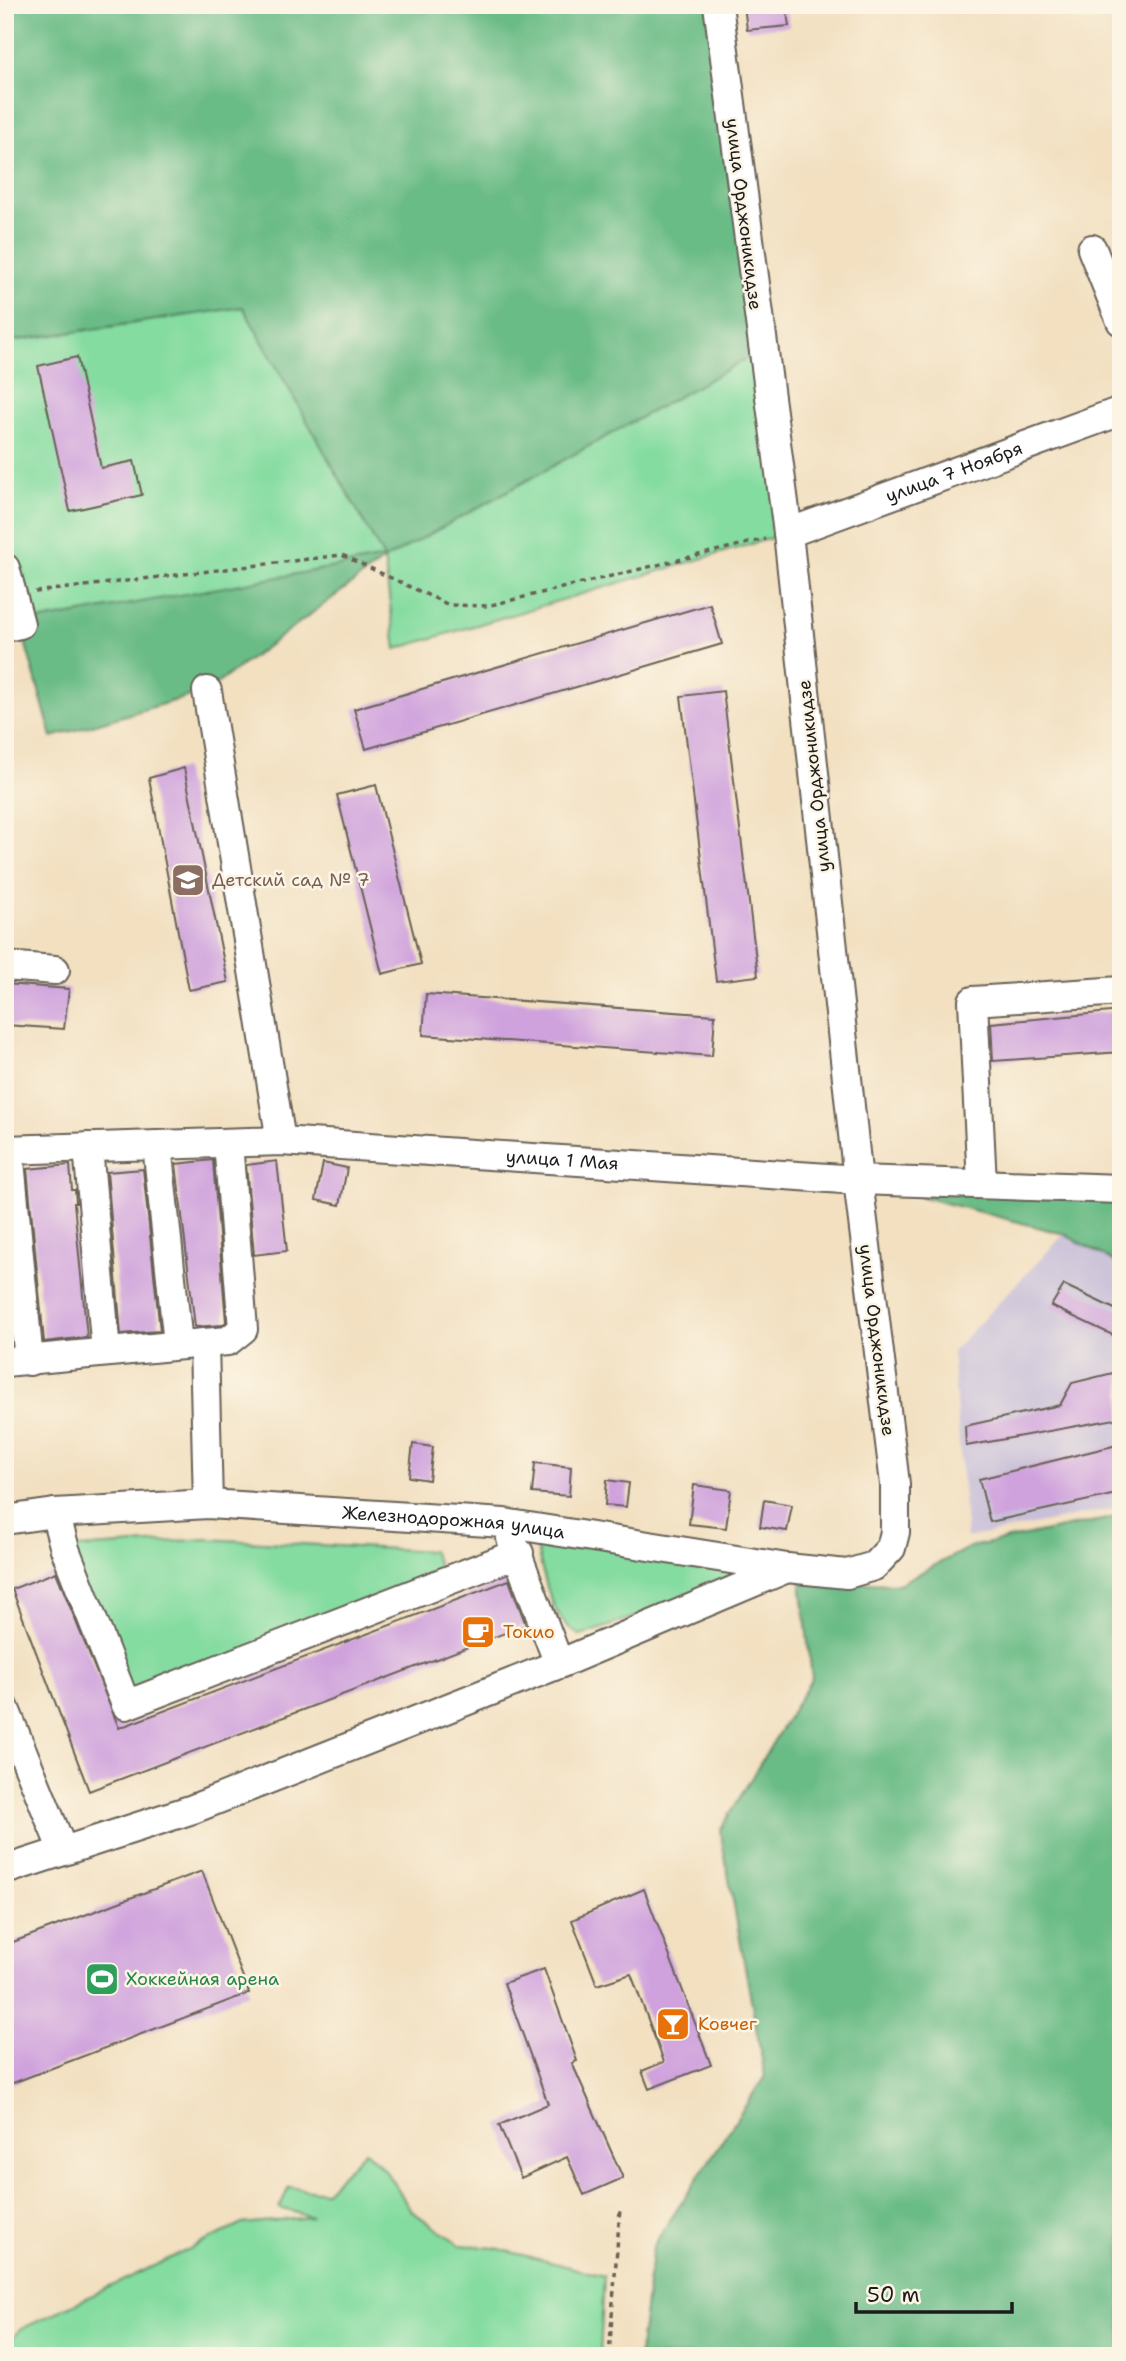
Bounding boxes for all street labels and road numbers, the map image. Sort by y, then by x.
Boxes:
street label: улица Орджоникидзе [720,117,768,311]
street label: улица 7 Ноября [882,436,1026,508]
street label: улица Орджоникидзе [792,679,836,873]
street label: улица 1 Мая [505,1144,619,1176]
street label: улица Орджоникидзе [853,1243,901,1437]
street label: Железнодорожная улица [341,1501,567,1545]

